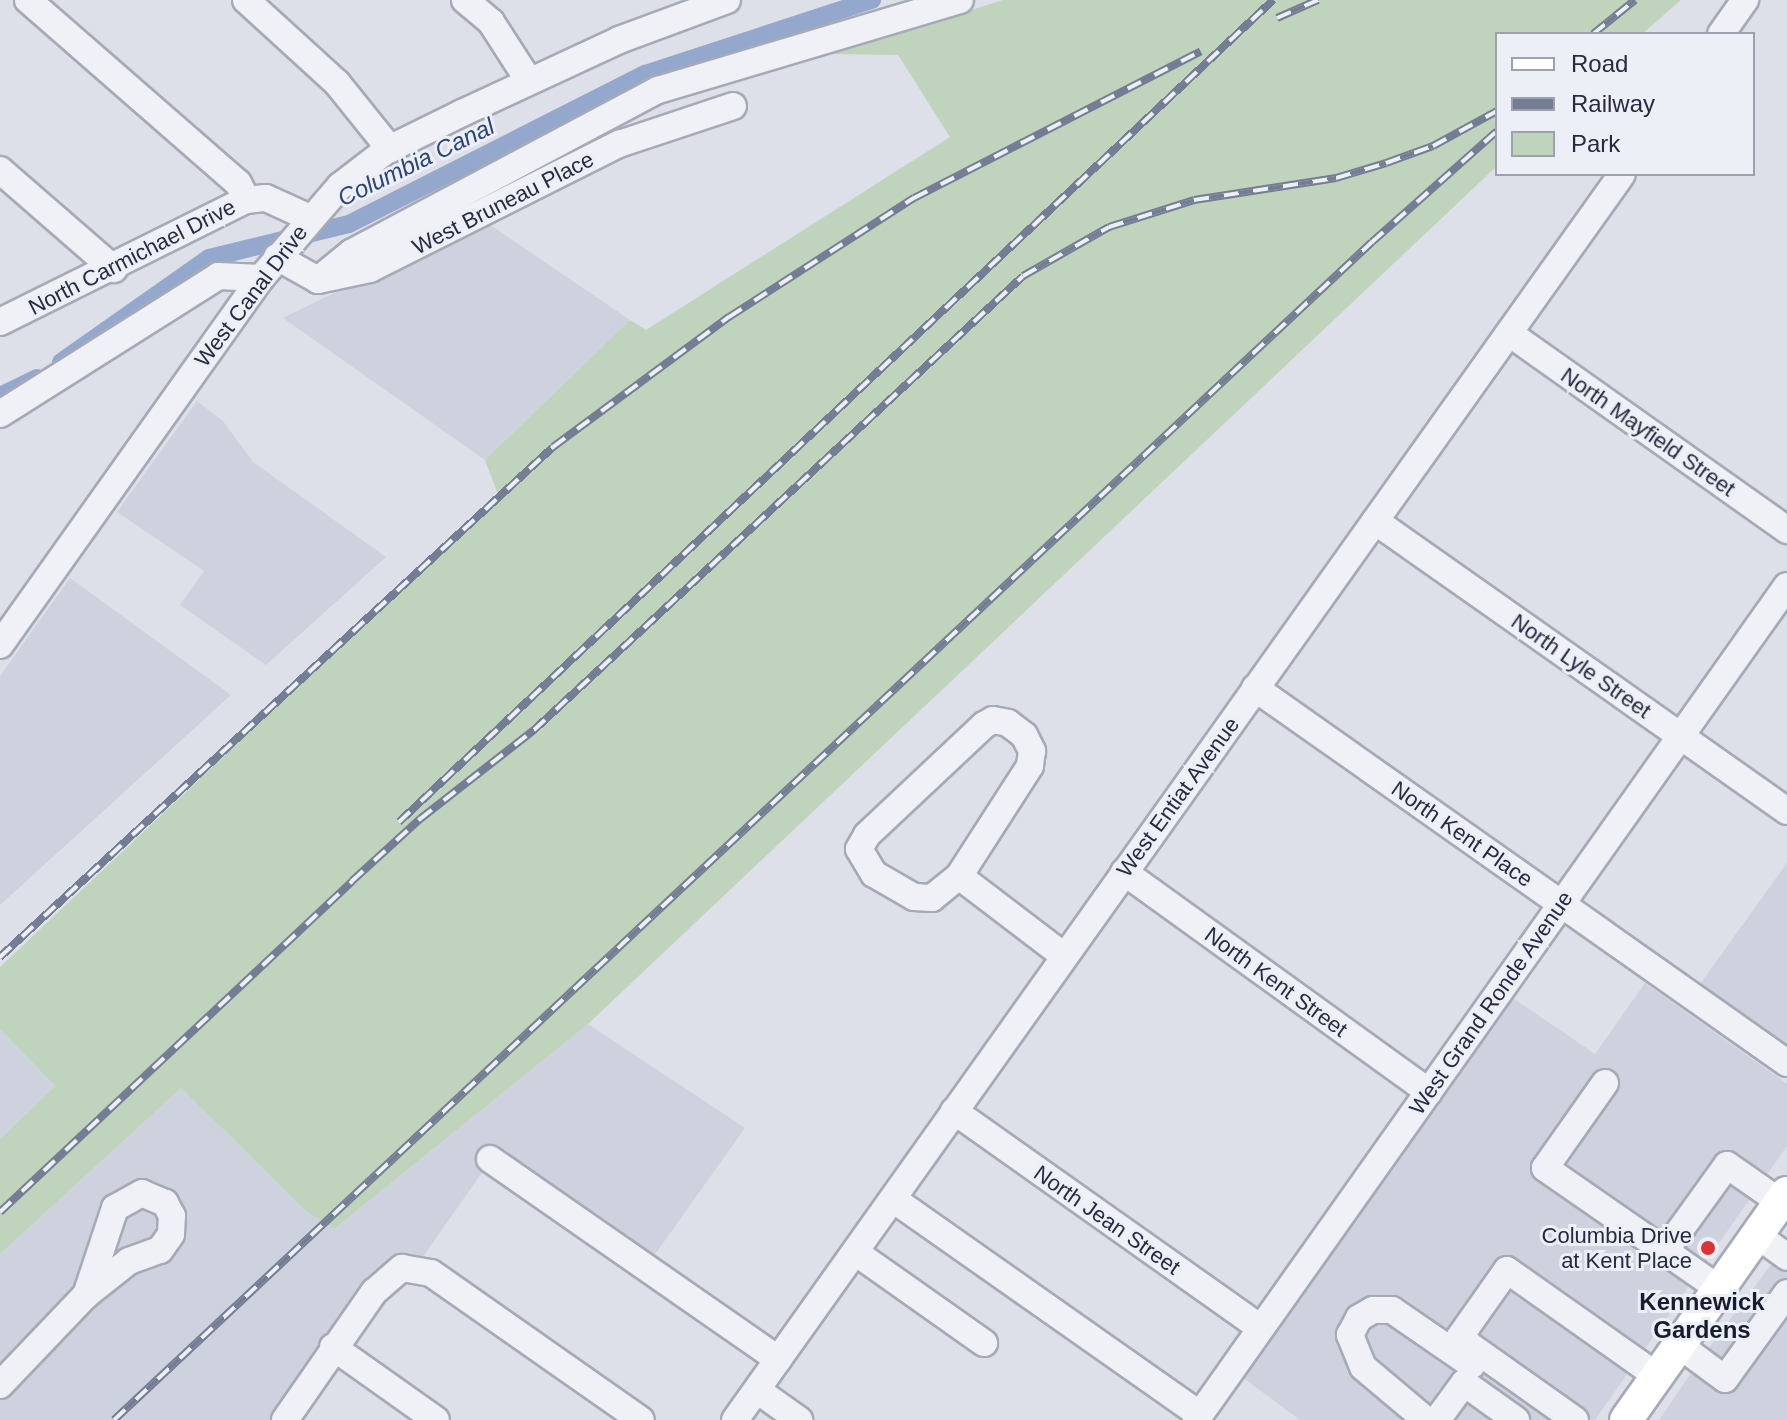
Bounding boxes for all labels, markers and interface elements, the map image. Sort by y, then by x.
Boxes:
legend [1495,32,1755,176]
text: Road [1571,50,1628,77]
text: Railway [1571,90,1655,117]
water label: Columbia Canal [333,112,499,212]
text: Park [1571,130,1620,157]
street label: West Bruneau Place [408,146,598,260]
street label: North Carmichael Drive [24,193,240,321]
street label: West Canal Drive [189,220,313,372]
street label: North Mayfield Street [1556,362,1740,502]
street label: North Lyle Street [1506,608,1656,724]
street label: West Entiat Avenue [1111,711,1245,883]
street label: North Kent Place [1386,775,1538,893]
street label: West Grand Ronde Avenue [1403,886,1579,1120]
street label: North Kent Street [1199,921,1353,1043]
street label: North Jean Street [1029,1160,1185,1280]
place label: Columbia Drive at Kent Place [1542,1222,1692,1274]
marker: Columbia Drive at Kent Place [1699,1239,1717,1257]
district label: Kennewick Gardens [1639,1288,1765,1344]

